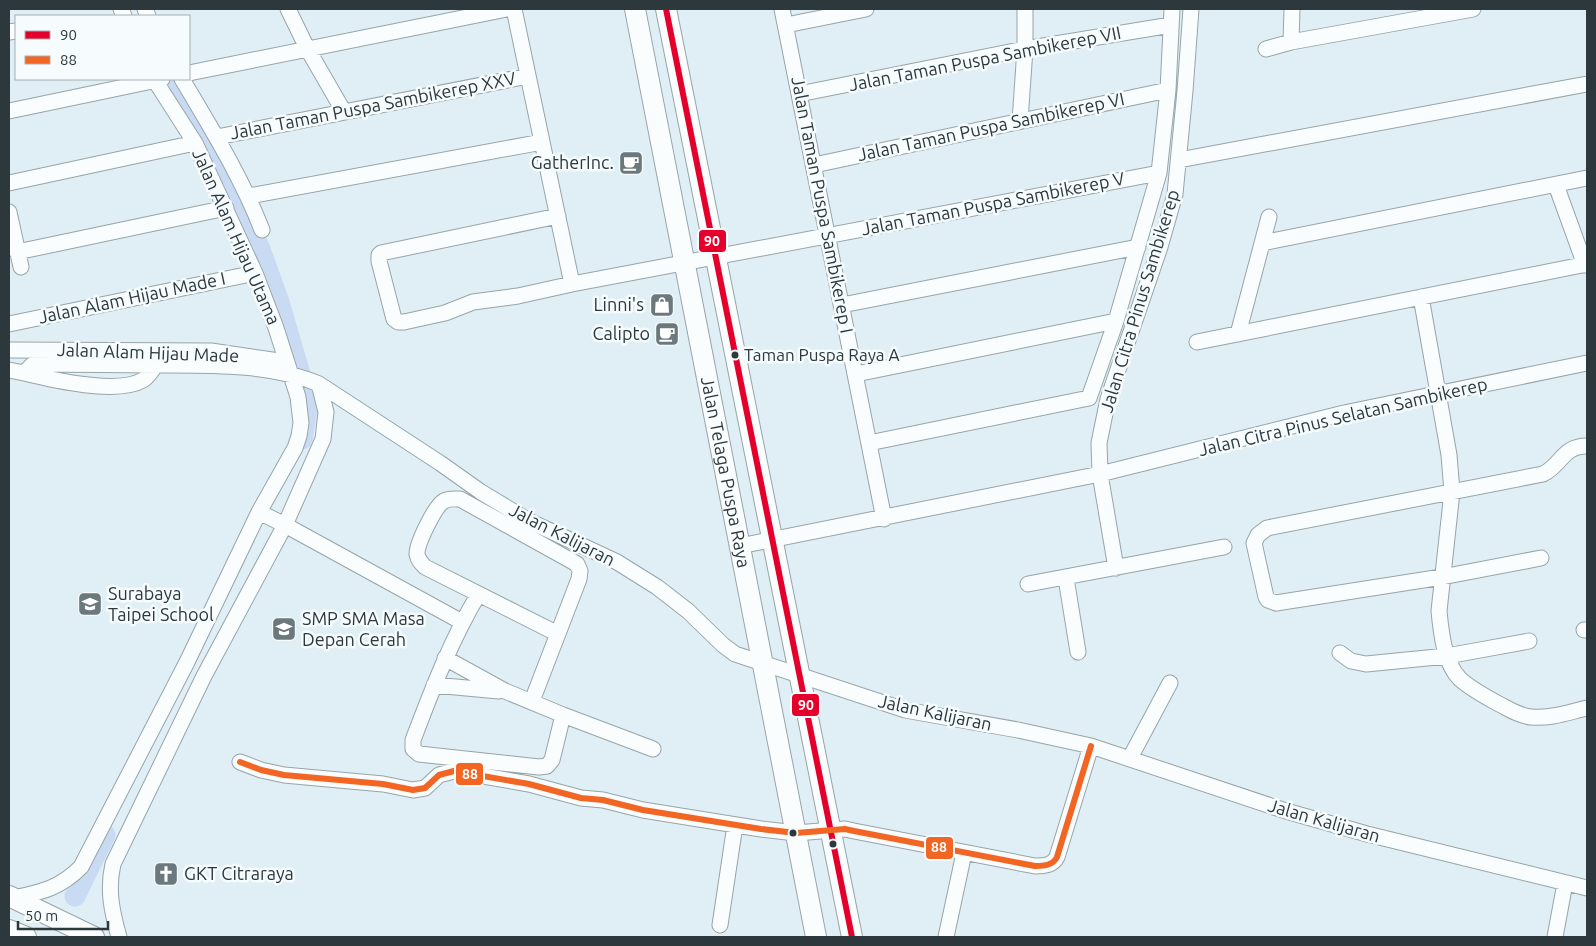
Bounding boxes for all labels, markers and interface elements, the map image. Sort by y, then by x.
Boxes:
legend [15,15,190,80]
street label: Jalan Taman Puspa Sambikerep VII [847,22,1123,94]
text: 90 [60,26,77,43]
text: 88 [60,51,77,68]
street label: Jalan Taman Puspa Sambikerep XXV [228,67,518,143]
street label: Jalan Taman Puspa Sambikerep I [788,75,858,335]
street label: Jalan Taman Puspa Sambikerep VI [856,88,1126,164]
street label: Jalan Alam Hijau Utama [189,146,285,328]
cafe icon: GatherInc. [618,150,644,176]
place label: GatherInc. [531,152,614,172]
street label: Jalan Taman Puspa Sambikerep V [860,168,1127,238]
street label: Jalan Citra Pinus Sambikerep [1096,187,1183,415]
line badge: 90 [698,229,727,253]
text: 90 [704,233,720,249]
street label: Jalan Alam Hijau Made I [36,267,227,327]
shop icon: Linni's [649,292,675,318]
place label: Linni's [593,294,644,314]
cafe icon: Calipto [654,321,680,347]
place label: Calipto [593,323,650,343]
street label: Jalan Alam Hijau Made [57,339,239,365]
place label: Taman Puspa Raya A [744,345,900,364]
marker: Taman Puspa Raya A [730,350,740,360]
street label: Jalan Citra Pinus Selatan Sambikerep [1196,373,1489,459]
street label: Jalan Telaga Puspa Raya [698,375,755,569]
street label: Jalan Kalijaran [506,499,619,569]
place label: Surabaya Taipei School [108,583,214,624]
school or university icon: Surabaya Taipei School [77,591,103,617]
place label: SMP SMA Masa Depan Cerah [302,608,425,649]
school or university icon: SMP SMA Masa Depan Cerah [271,616,297,642]
street label: Jalan Kalijaran [877,690,994,734]
line badge: 90 [791,693,820,717]
text: 90 [798,697,814,713]
line badge: 88 [455,762,484,786]
text: 88 [462,766,478,782]
street label: Jalan Kalijaran [1266,794,1383,846]
unlabelled marker [788,828,798,838]
line badge: 88 [925,836,954,860]
unlabelled marker [828,839,838,849]
text: 88 [931,839,947,855]
church icon: GKT Citraraya [153,861,179,887]
place label: GKT Citraraya [184,863,294,883]
scale bar [18,898,108,930]
text: 50 m [25,907,58,924]

